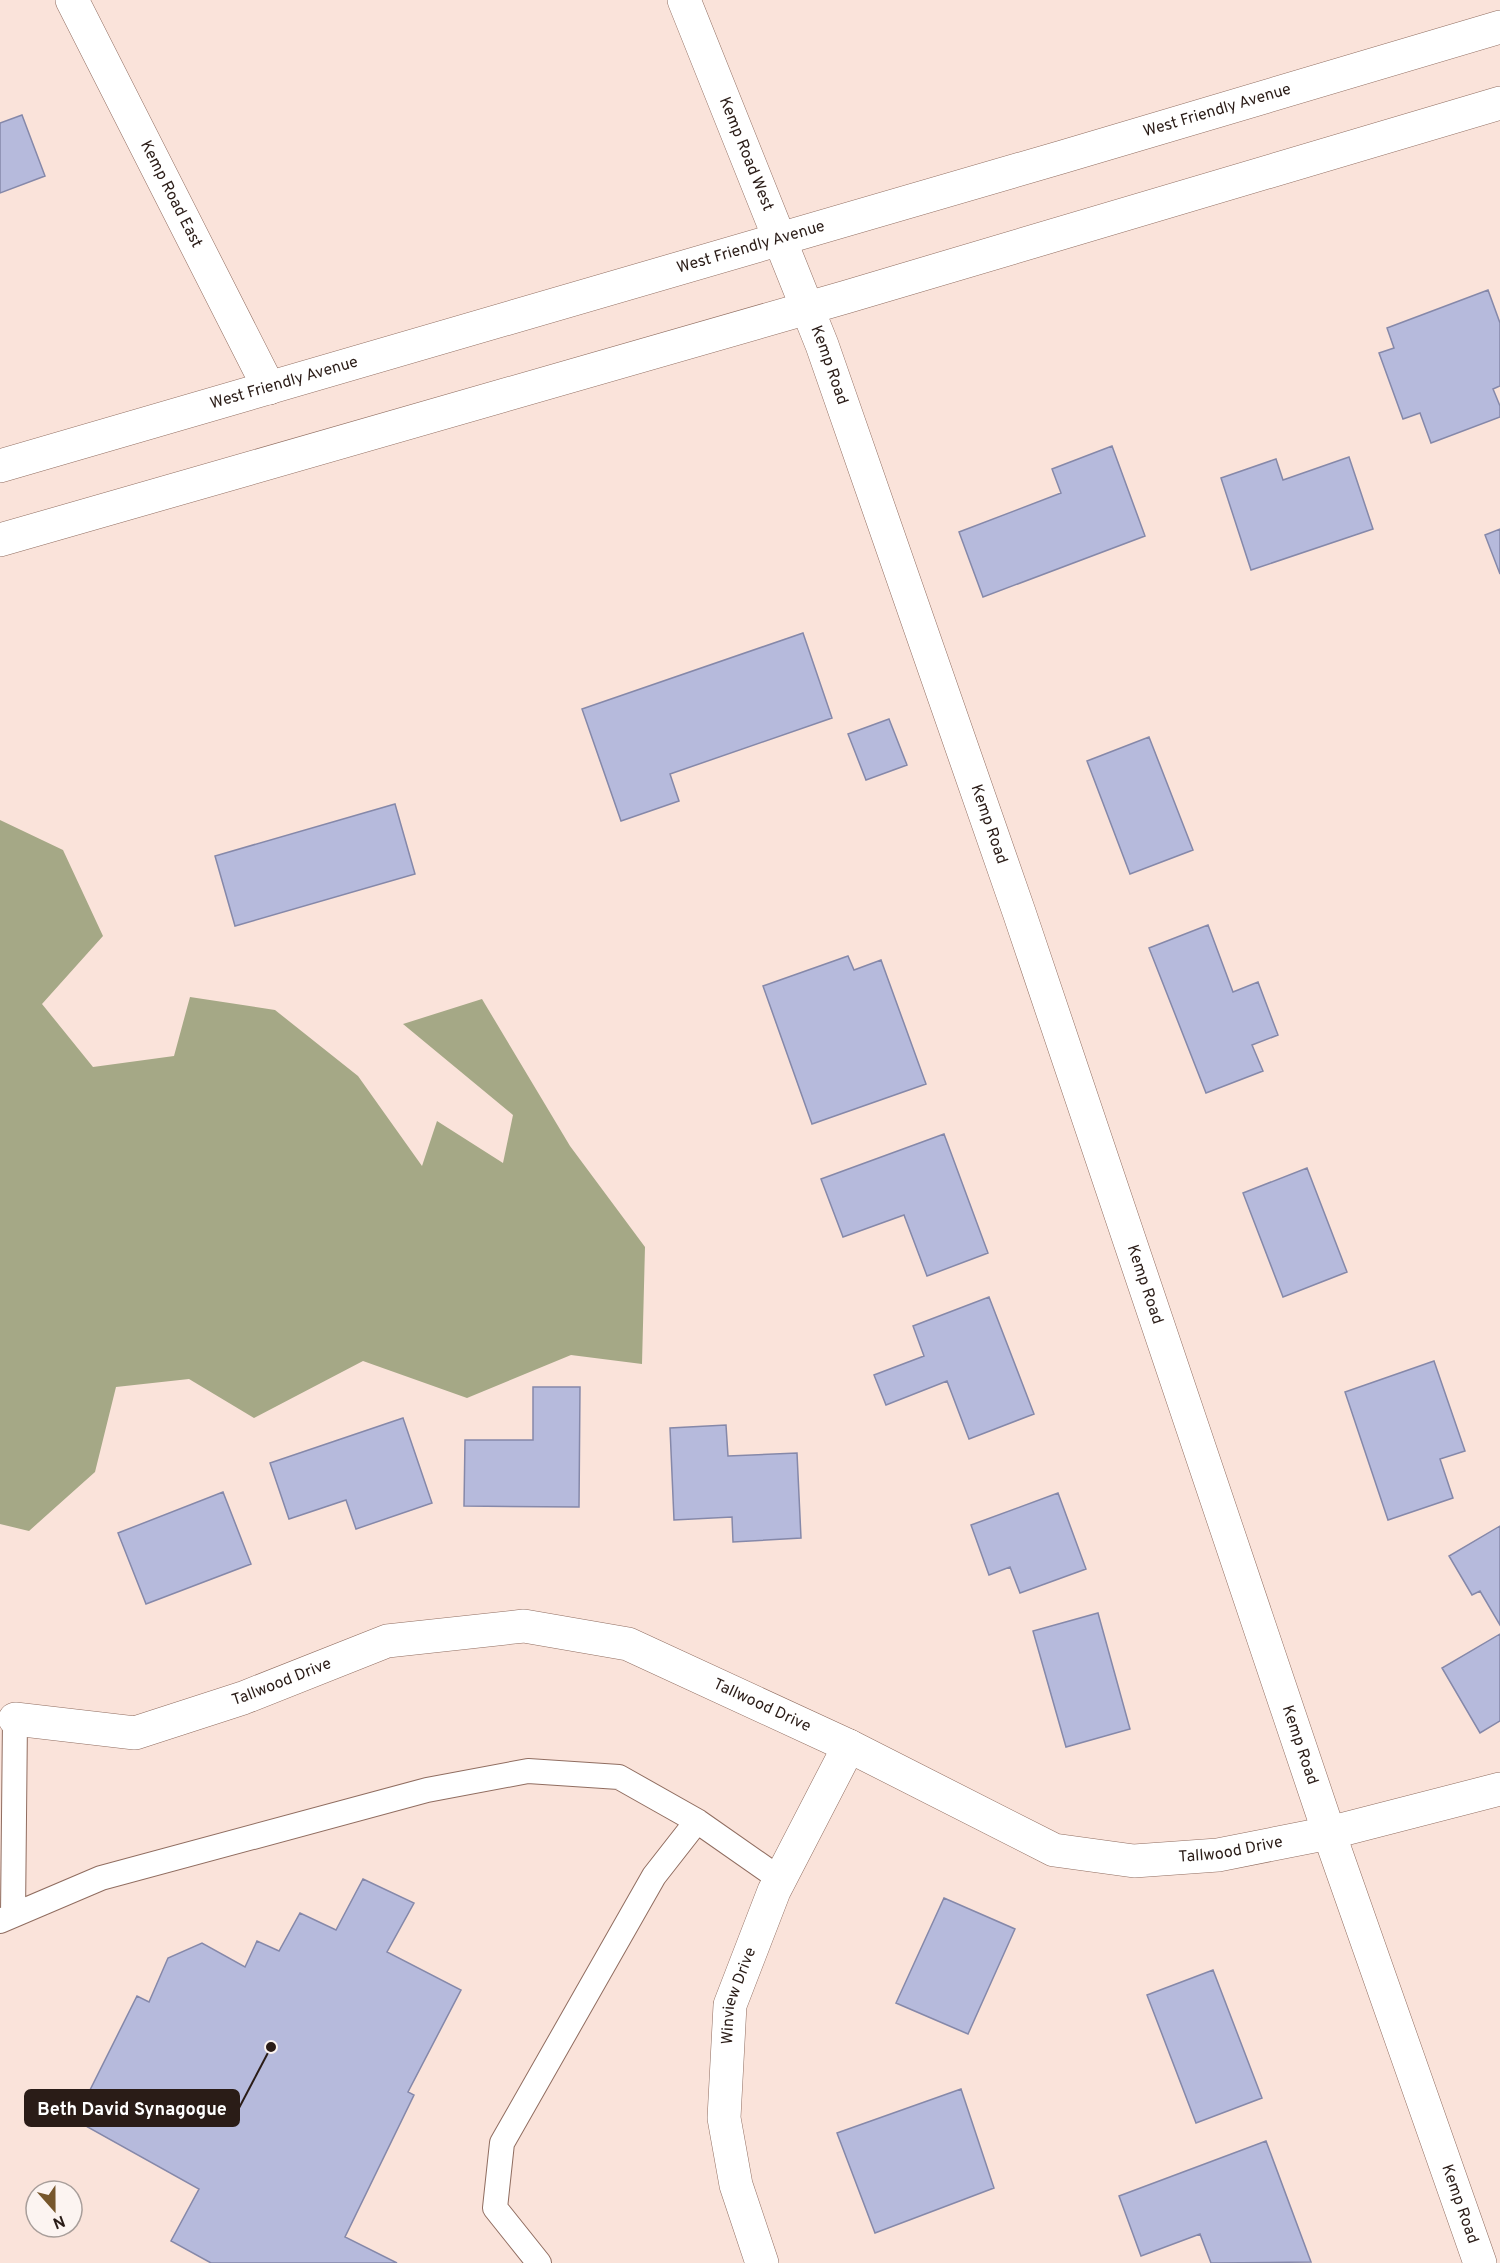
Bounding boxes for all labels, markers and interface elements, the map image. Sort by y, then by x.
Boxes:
street label: West Friendly Avenue [1141,80,1294,142]
street label: Kemp Road West [714,94,777,214]
street label: Kemp Road East [135,137,206,251]
street label: West Friendly Avenue [675,217,827,279]
street label: Kemp Road [805,323,852,408]
street label: West Friendly Avenue [208,352,361,414]
street label: Kemp Road [966,782,1012,867]
street label: Kemp Road [1122,1242,1167,1327]
street label: Tallwood Drive [229,1654,334,1711]
street label: Tallwood Drive [710,1675,814,1737]
street label: Kemp Road [1277,1703,1322,1788]
street label: Tallwood Drive [1178,1832,1285,1868]
street label: Winview Drive [718,1945,761,2045]
callout: Beth David Synagogue [25,2090,239,2126]
text: Beth David Synagogue [37,2099,227,2122]
street label: Kemp Road [1436,2162,1482,2246]
north arrow [24,2179,84,2239]
text: N [50,2210,68,2233]

